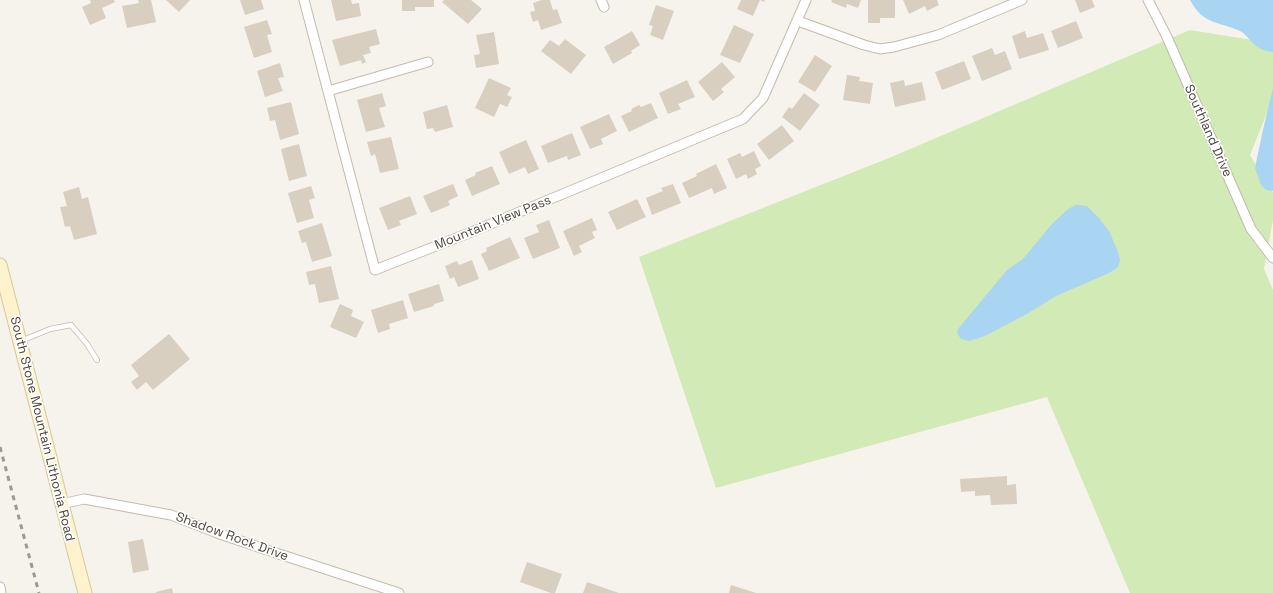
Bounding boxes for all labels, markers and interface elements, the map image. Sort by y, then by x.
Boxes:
street label: Southland Drive [1181,82,1235,180]
street label: Mountain View Pass [432,192,554,254]
street label: South Stone Mountain Lithonia Road [6,315,78,543]
street label: Shadow Rock Drive [174,509,290,565]

